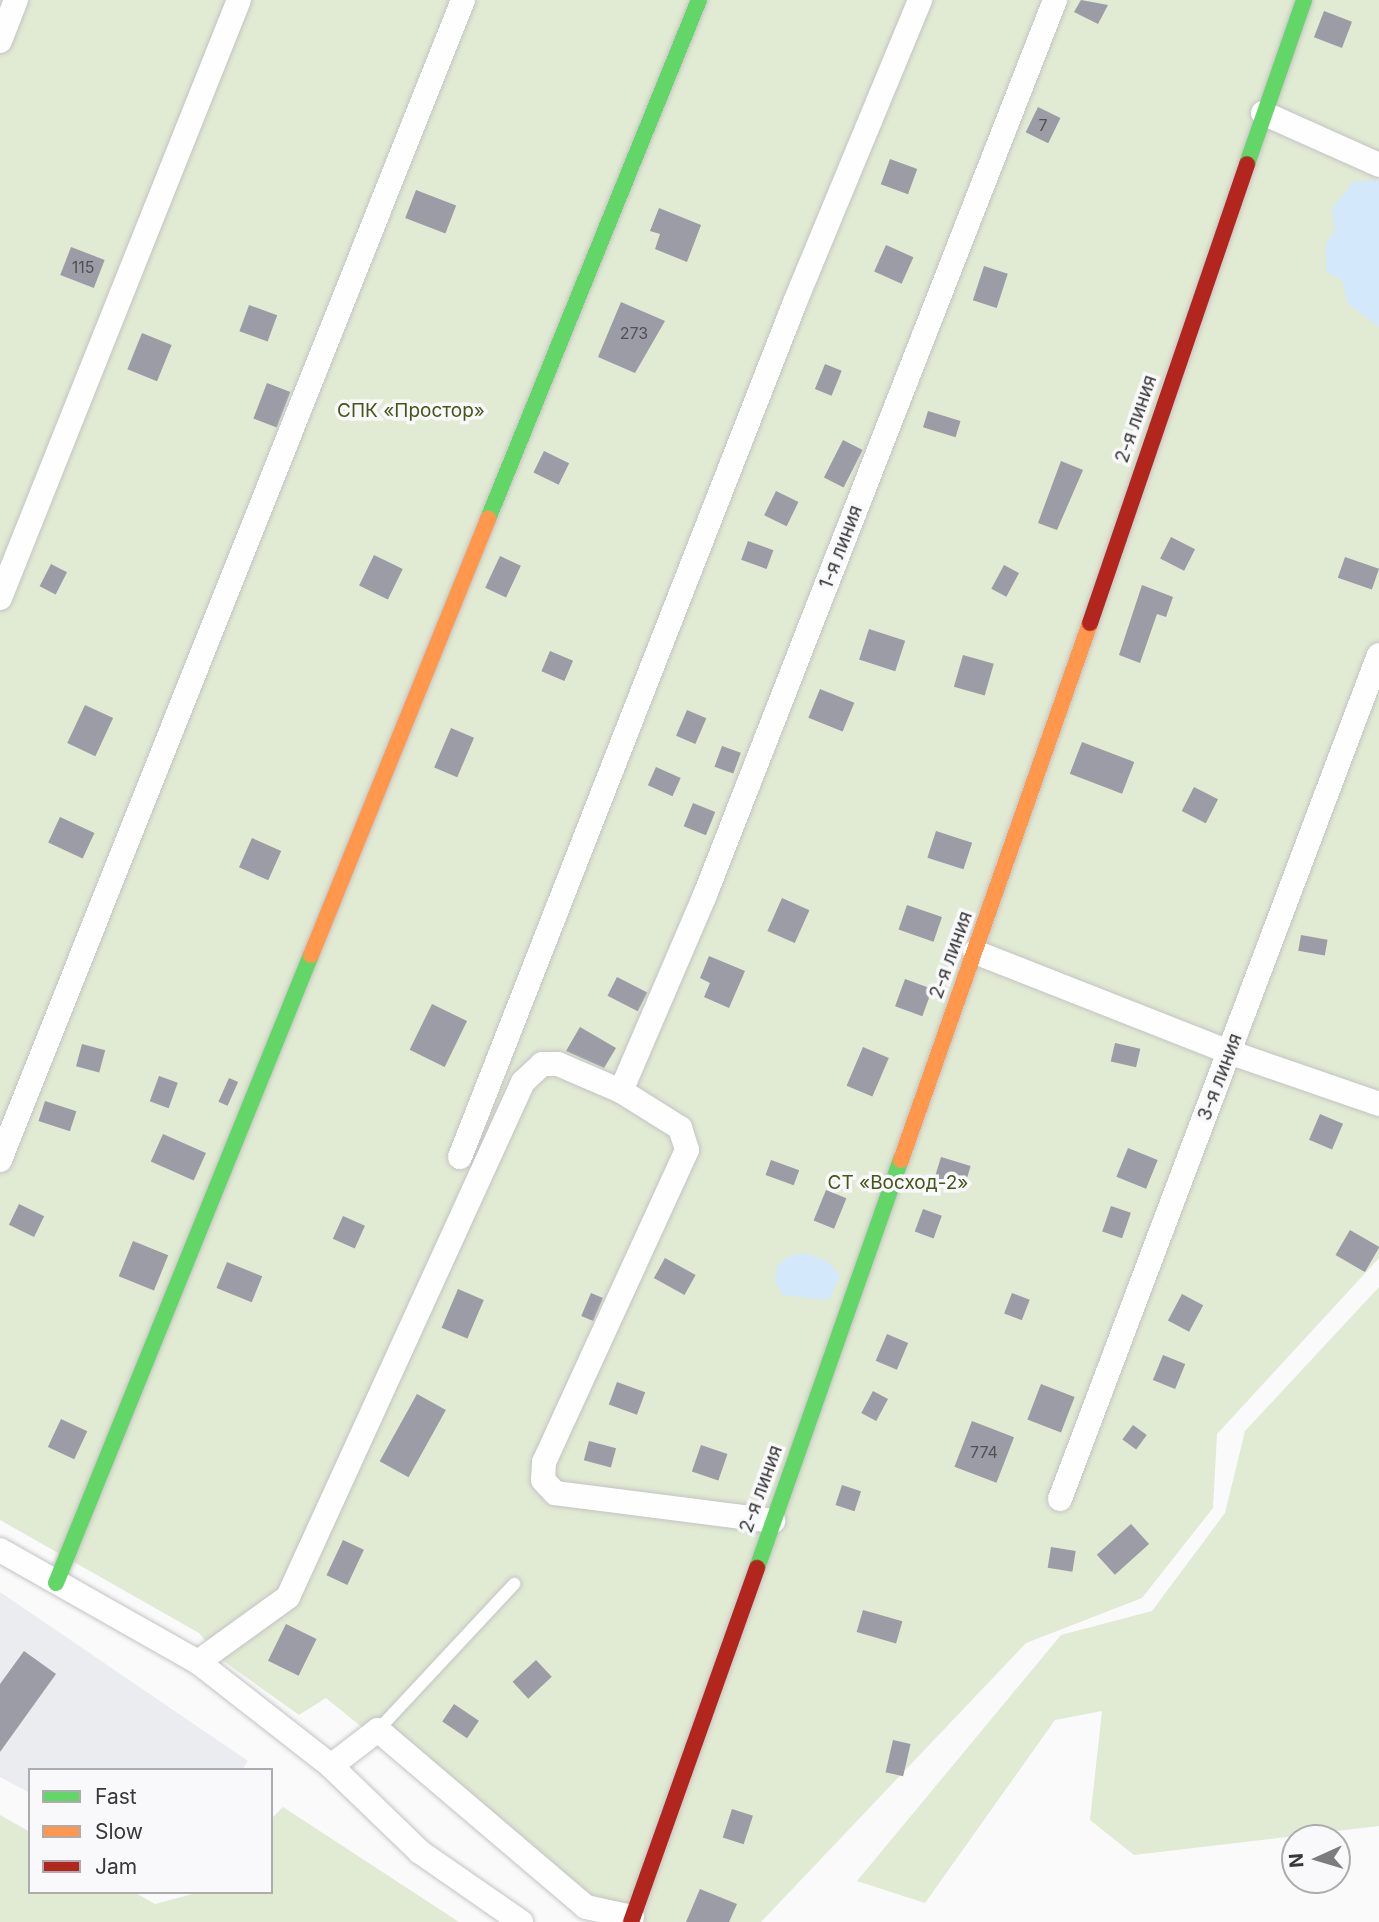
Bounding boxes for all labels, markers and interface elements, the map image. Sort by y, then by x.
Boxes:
house number: 7 [1038,115,1048,135]
house number: 115 [72,257,94,277]
house number: 273 [620,323,648,343]
street label: 2-я линия [1110,372,1162,466]
park label: СПК «Простор» [337,400,485,422]
street label: 1-я линия [815,502,867,592]
street label: 2-я линия [925,908,977,1002]
street label: 3-я линия [1193,1030,1247,1124]
park label: СТ «Восход-2» [828,1172,968,1194]
street label: 2-я линия [735,1442,787,1536]
house number: 774 [970,1442,998,1462]
legend [28,1768,273,1894]
text: Fast [95,1784,137,1809]
text: Slow [95,1819,143,1844]
north arrow [1281,1824,1351,1894]
text: N [1285,1852,1309,1868]
text: Jam [95,1854,137,1879]

